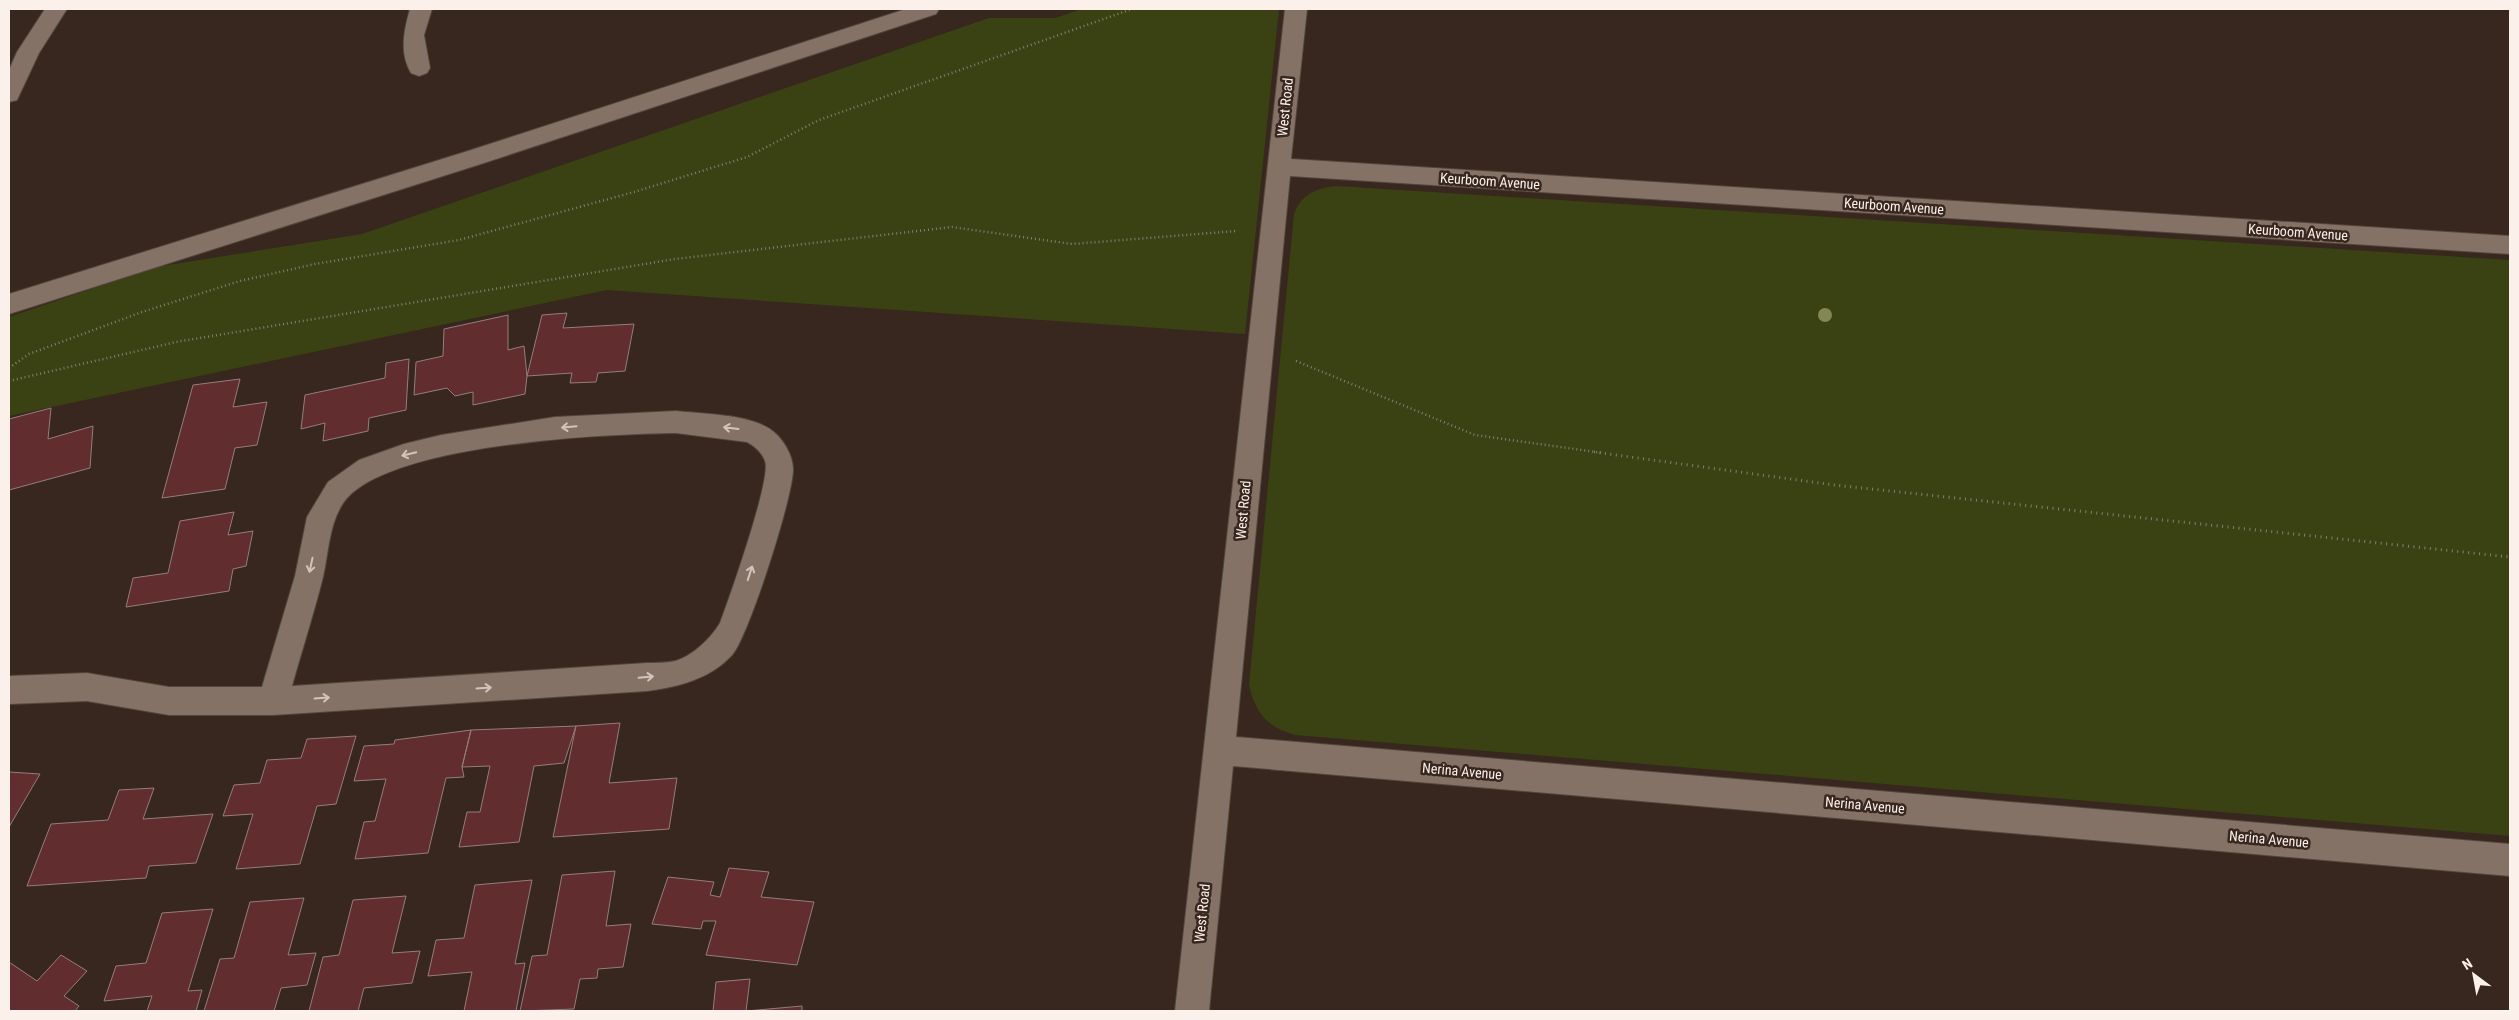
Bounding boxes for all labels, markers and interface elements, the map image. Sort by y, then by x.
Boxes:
street label: West Road [1274,77,1296,137]
street label: Keurboom Avenue [1440,170,1541,193]
street label: Keurboom Avenue [1844,195,1945,218]
street label: Keurboom Avenue [2248,221,2349,244]
one-way arrow [562,422,578,432]
one-way arrow [724,423,740,433]
one-way arrow [402,450,418,459]
street label: West Road [1232,480,1254,540]
one-way arrow [306,557,315,573]
one-way arrow [746,566,756,582]
one-way arrow [638,672,654,682]
one-way arrow [476,683,492,692]
one-way arrow [314,694,330,703]
street label: Nerina Avenue [1422,760,1503,782]
street label: Nerina Avenue [1825,794,1906,816]
street label: Nerina Avenue [2229,828,2310,850]
street label: West Road [1191,883,1213,943]
north arrow [2449,950,2499,1000]
text: N [2459,955,2475,973]

